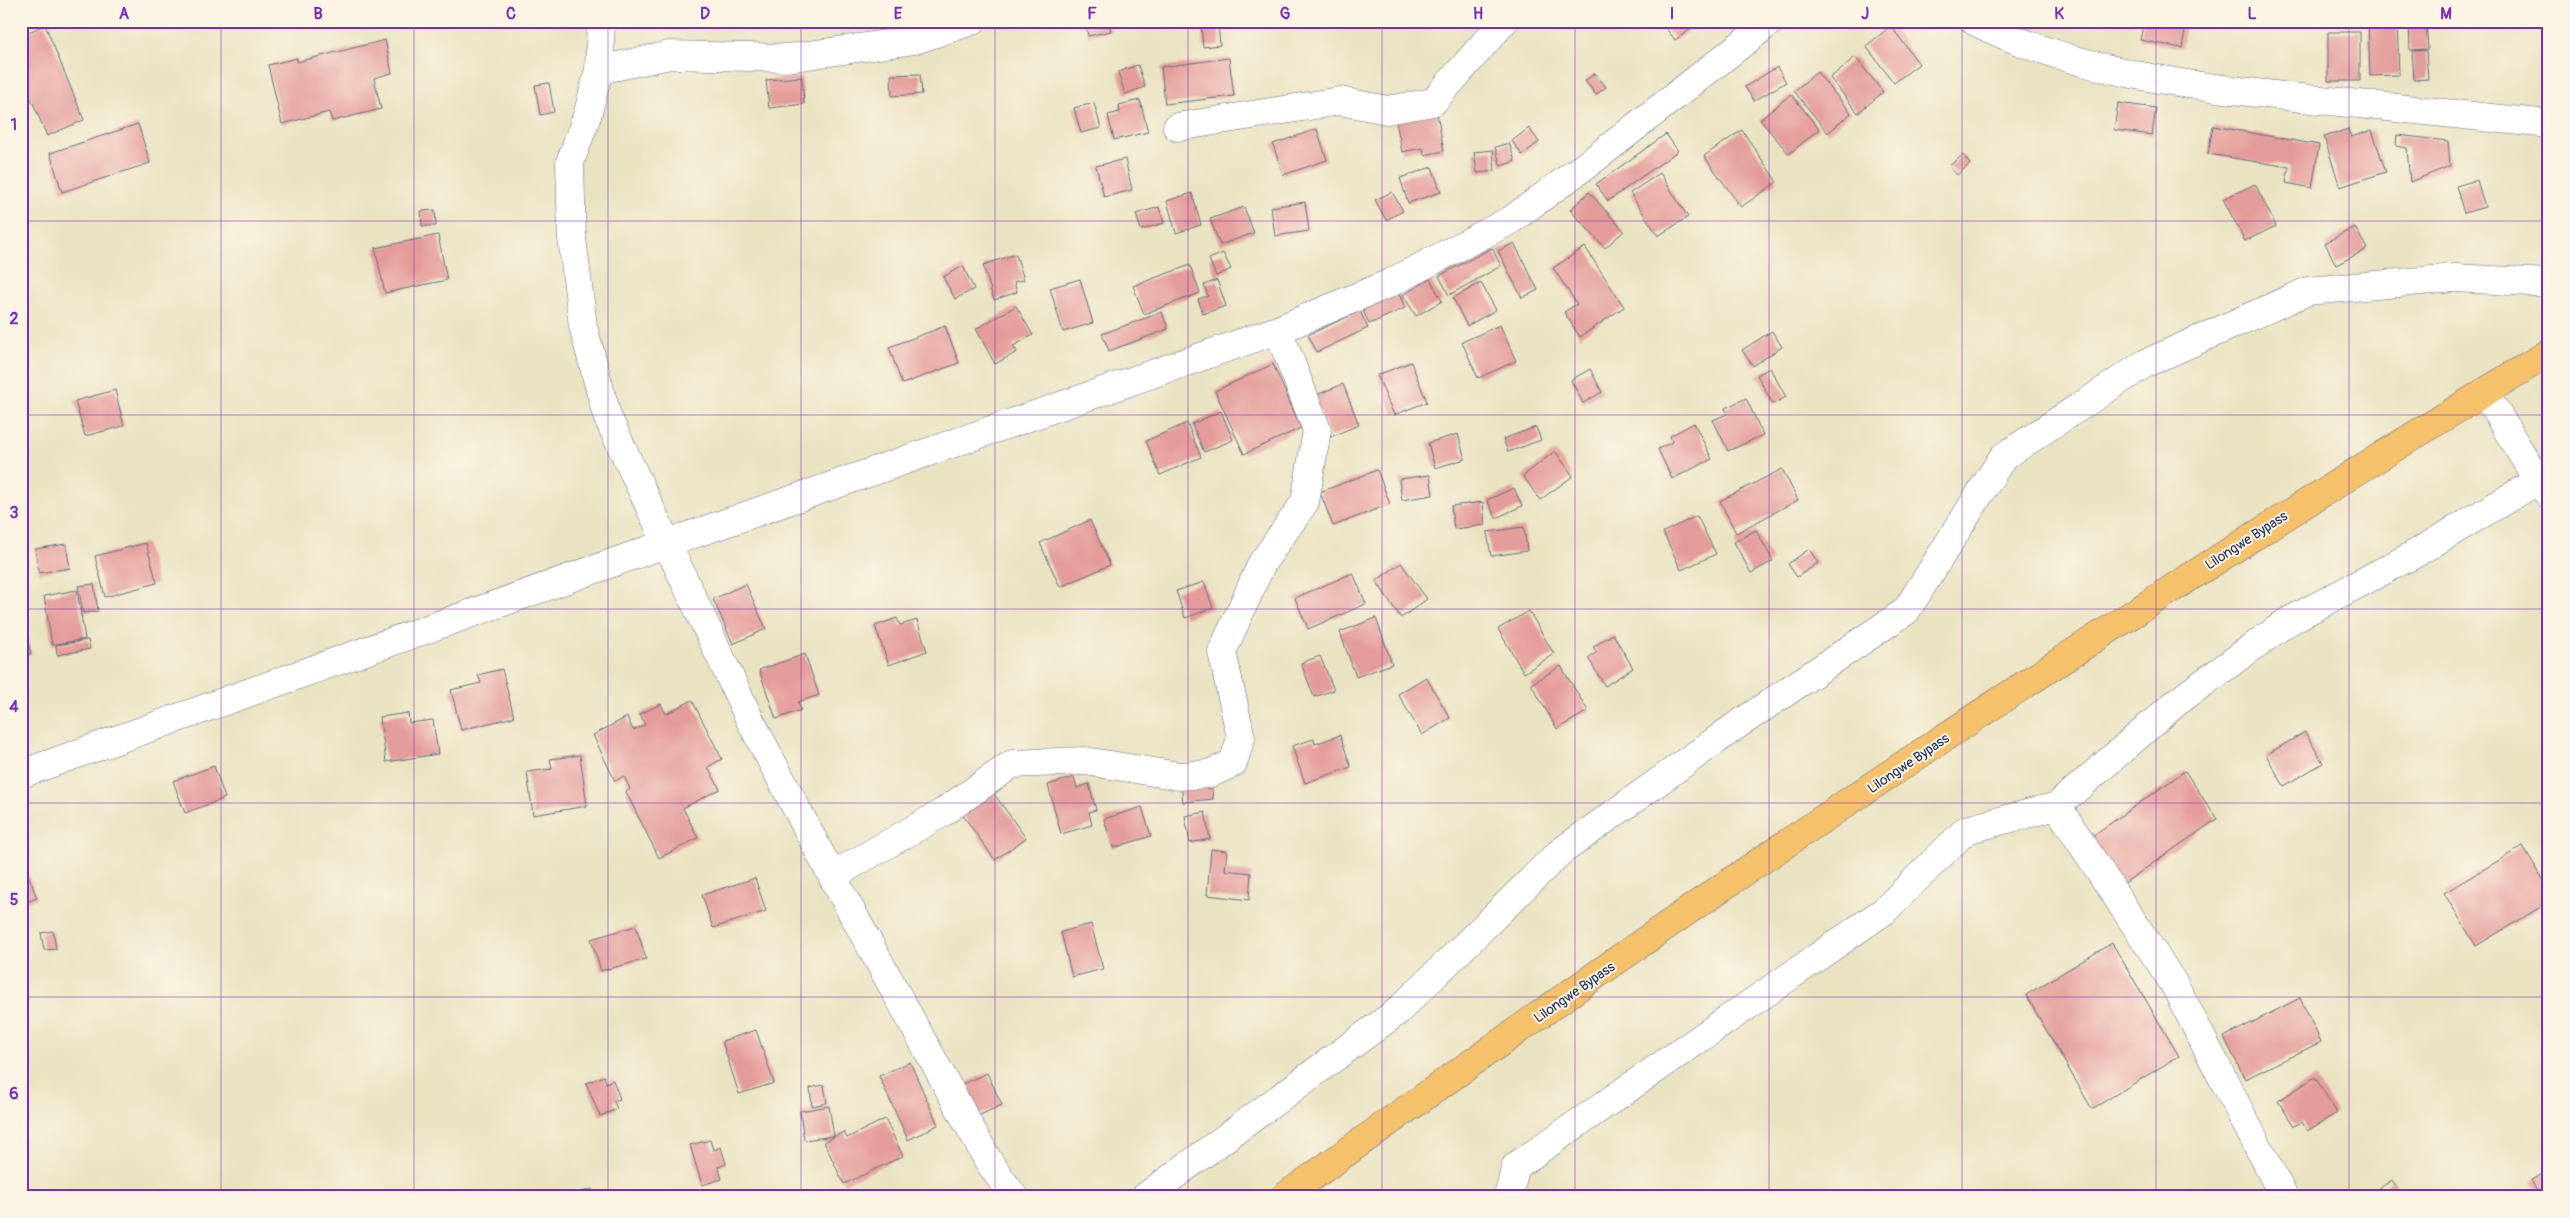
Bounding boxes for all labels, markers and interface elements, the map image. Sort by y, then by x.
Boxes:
text: A [119,4,130,24]
text: B [313,4,323,24]
text: C [506,4,516,24]
text: D [700,4,710,24]
text: E [894,4,903,24]
text: F [1087,4,1097,24]
text: G [1280,4,1291,24]
text: H [1473,4,1483,24]
text: I [1670,4,1674,24]
text: J [1861,4,1869,24]
text: K [2054,4,2064,24]
text: L [2247,4,2257,24]
text: M [2440,4,2452,24]
text: 1 [11,115,17,135]
text: 2 [10,309,19,329]
text: 3 [10,503,19,523]
street label: Lilongwe Bypass [2202,507,2291,573]
text: 4 [9,697,19,717]
street label: Lilongwe Bypass [1864,729,1953,797]
text: 5 [10,890,19,910]
street label: Lilongwe Bypass [1531,958,1619,1027]
text: 6 [9,1084,19,1104]

